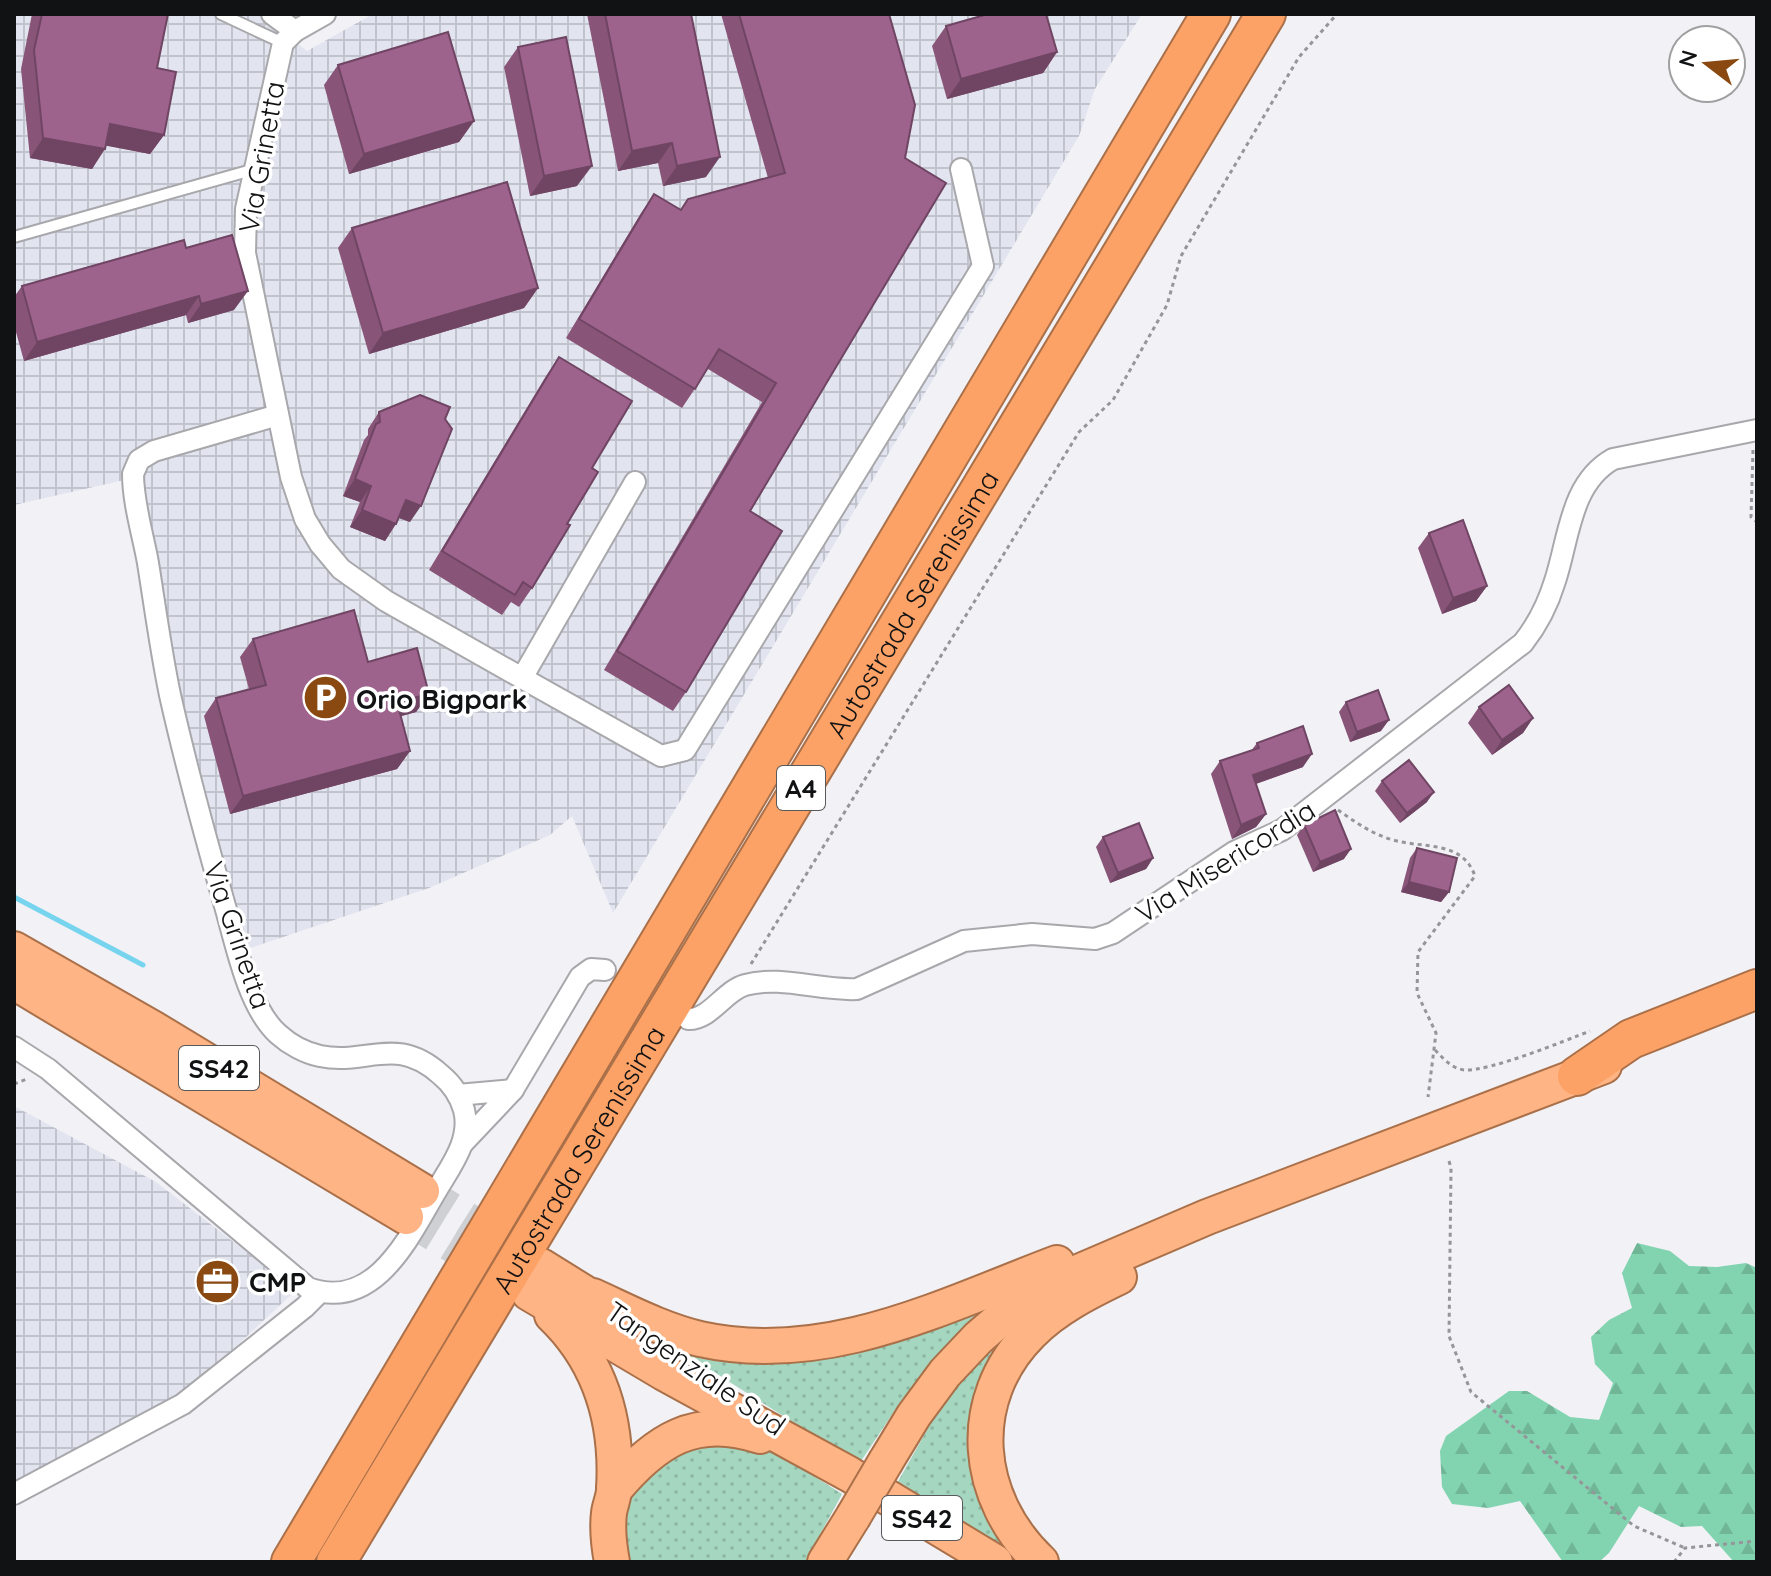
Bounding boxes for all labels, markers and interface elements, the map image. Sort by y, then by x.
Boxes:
north arrow [1667,24,1747,104]
text: N [1672,47,1703,70]
street label: Via Grinetta [230,78,292,236]
street label: Autostrada Serenissima [818,463,1006,744]
parking icon: Orio Bigpark [301,674,349,722]
place label: Orio Bigpark [356,681,527,716]
road number: A4 [777,766,825,810]
street label: Via Misericordia [1129,792,1321,930]
street label: Via Grinetta [196,857,280,1013]
street label: Autostrada Serenissima [484,1019,672,1299]
road number: SS42 [179,1046,259,1090]
office icon: CMP [194,1257,242,1305]
place label: CMP [249,1264,306,1299]
street label: Tangenziale Sud [600,1293,792,1443]
road number: SS42 [882,1496,962,1540]

